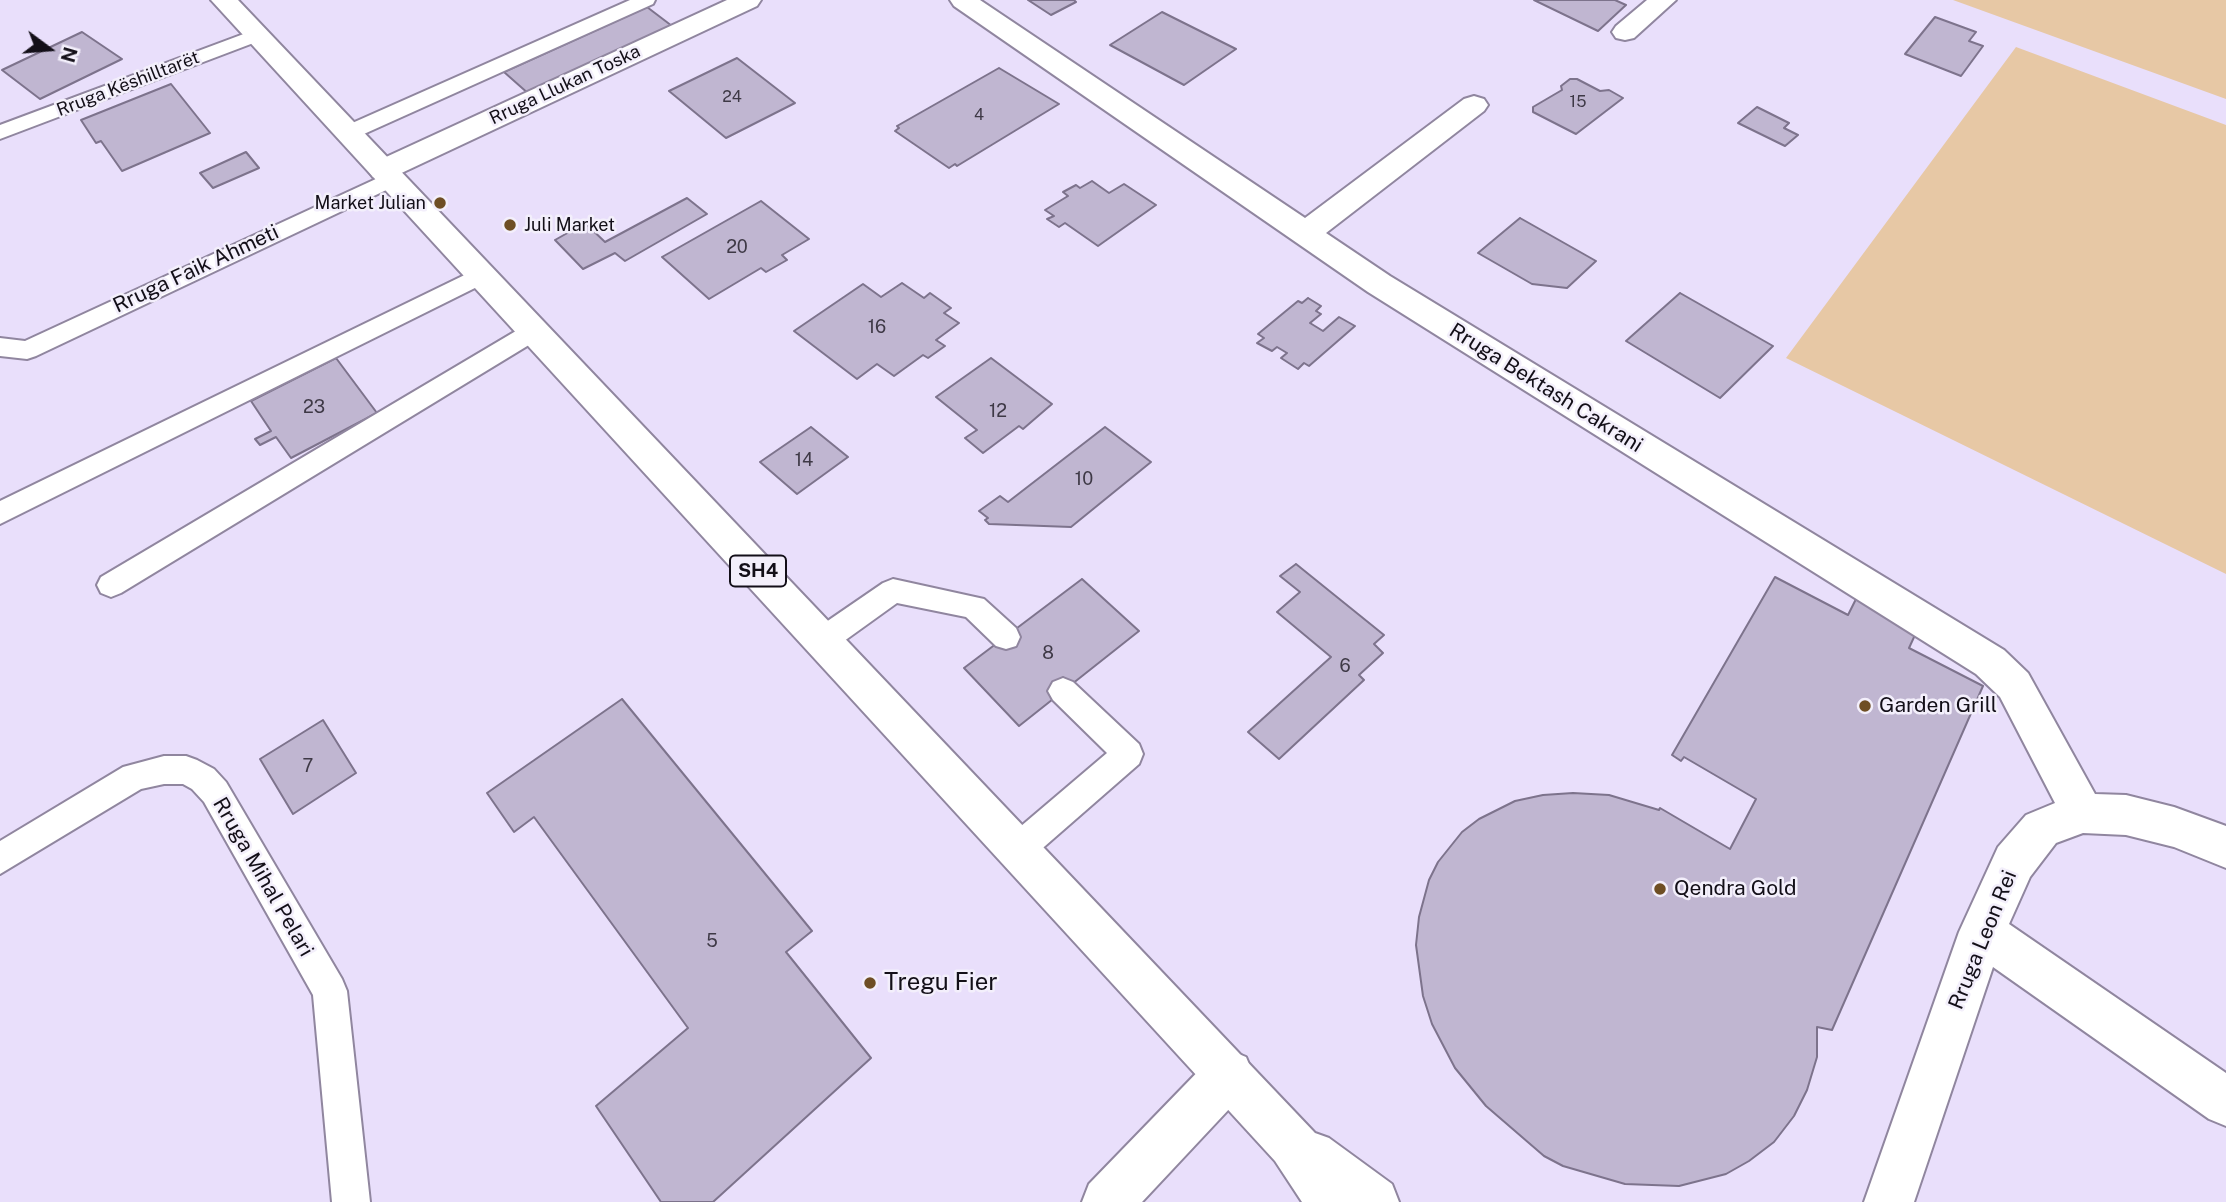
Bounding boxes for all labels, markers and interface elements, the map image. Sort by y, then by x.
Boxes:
north arrow [14,14,84,84]
street label: Rruga Llukan Toska [486,41,644,129]
text: N [57,45,82,65]
street label: Rruga Këshilltarët [54,47,202,121]
house number: 24 [722,87,742,107]
house number: 15 [1570,92,1586,112]
house number: 4 [974,105,984,125]
place label: Market Julian [315,192,426,214]
marker: Market Julian [432,195,448,211]
place label: Juli Market [524,214,615,236]
marker: Juli Market [502,217,518,233]
street label: Rruga Faik Ahmeti [109,220,283,318]
house number: 20 [726,236,748,258]
house number: 16 [868,316,886,338]
street label: Rruga Bektash Cakrani [1445,318,1647,458]
house number: 23 [303,396,325,418]
house number: 12 [989,400,1007,422]
house number: 14 [795,449,813,471]
house number: 10 [1075,468,1093,490]
road number: SH4 [730,556,786,586]
house number: 8 [1042,642,1054,664]
house number: 6 [1339,655,1351,677]
place label: Garden Grill [1879,693,1997,719]
marker: Garden Grill [1857,698,1873,714]
house number: 7 [303,755,313,777]
street label: Rruga Mihal Pelari [207,793,319,961]
street label: Rruga Leon Rei [1944,867,2022,1013]
place label: Qendra Gold [1674,876,1796,902]
marker: Qendra Gold [1652,881,1668,897]
house number: 5 [706,930,718,952]
place label: Tregu Fier [884,969,998,997]
marker: Tregu Fier [862,975,878,991]

